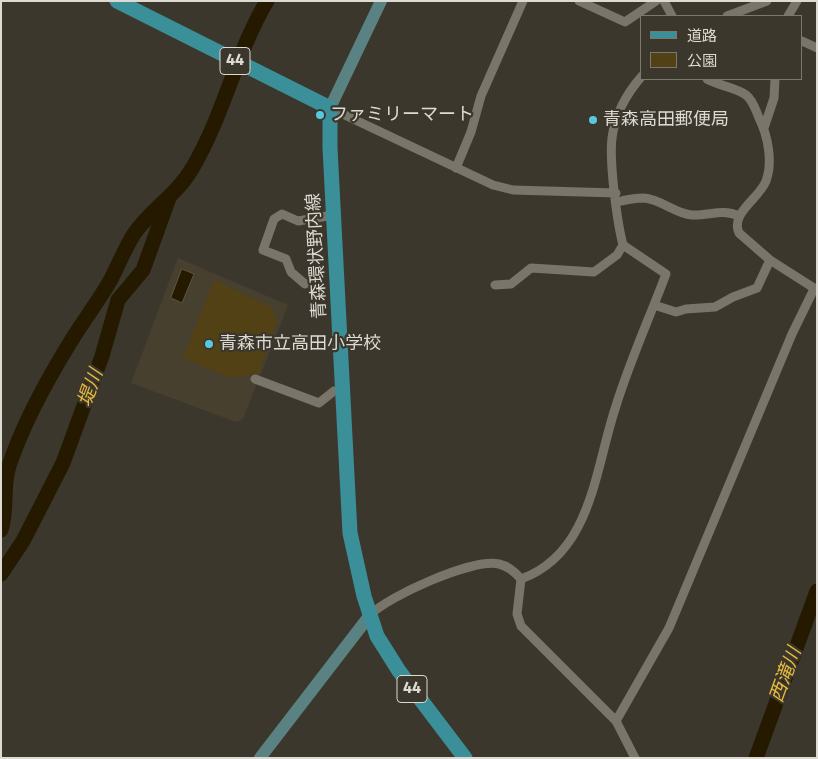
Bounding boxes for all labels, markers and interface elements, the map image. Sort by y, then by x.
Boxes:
legend [640,15,803,80]
text: 道路 [687,27,717,45]
road number: 44 [220,48,250,74]
text: 公園 [687,52,717,70]
place label: ファミリーマート [330,104,474,126]
marker: ファミリーマート [314,109,326,121]
place label: 青森高田郵便局 [603,109,729,131]
marker: 青森高田郵便局 [587,114,599,126]
street label: 青森環状野内線 [303,193,331,319]
place label: 青森市立高田小学校 [219,333,381,355]
marker: 青森市立高田小学校 [203,338,215,350]
water label: 堤川 [74,366,108,410]
water label: 西滝川 [766,644,806,706]
road number: 44 [397,676,427,702]

